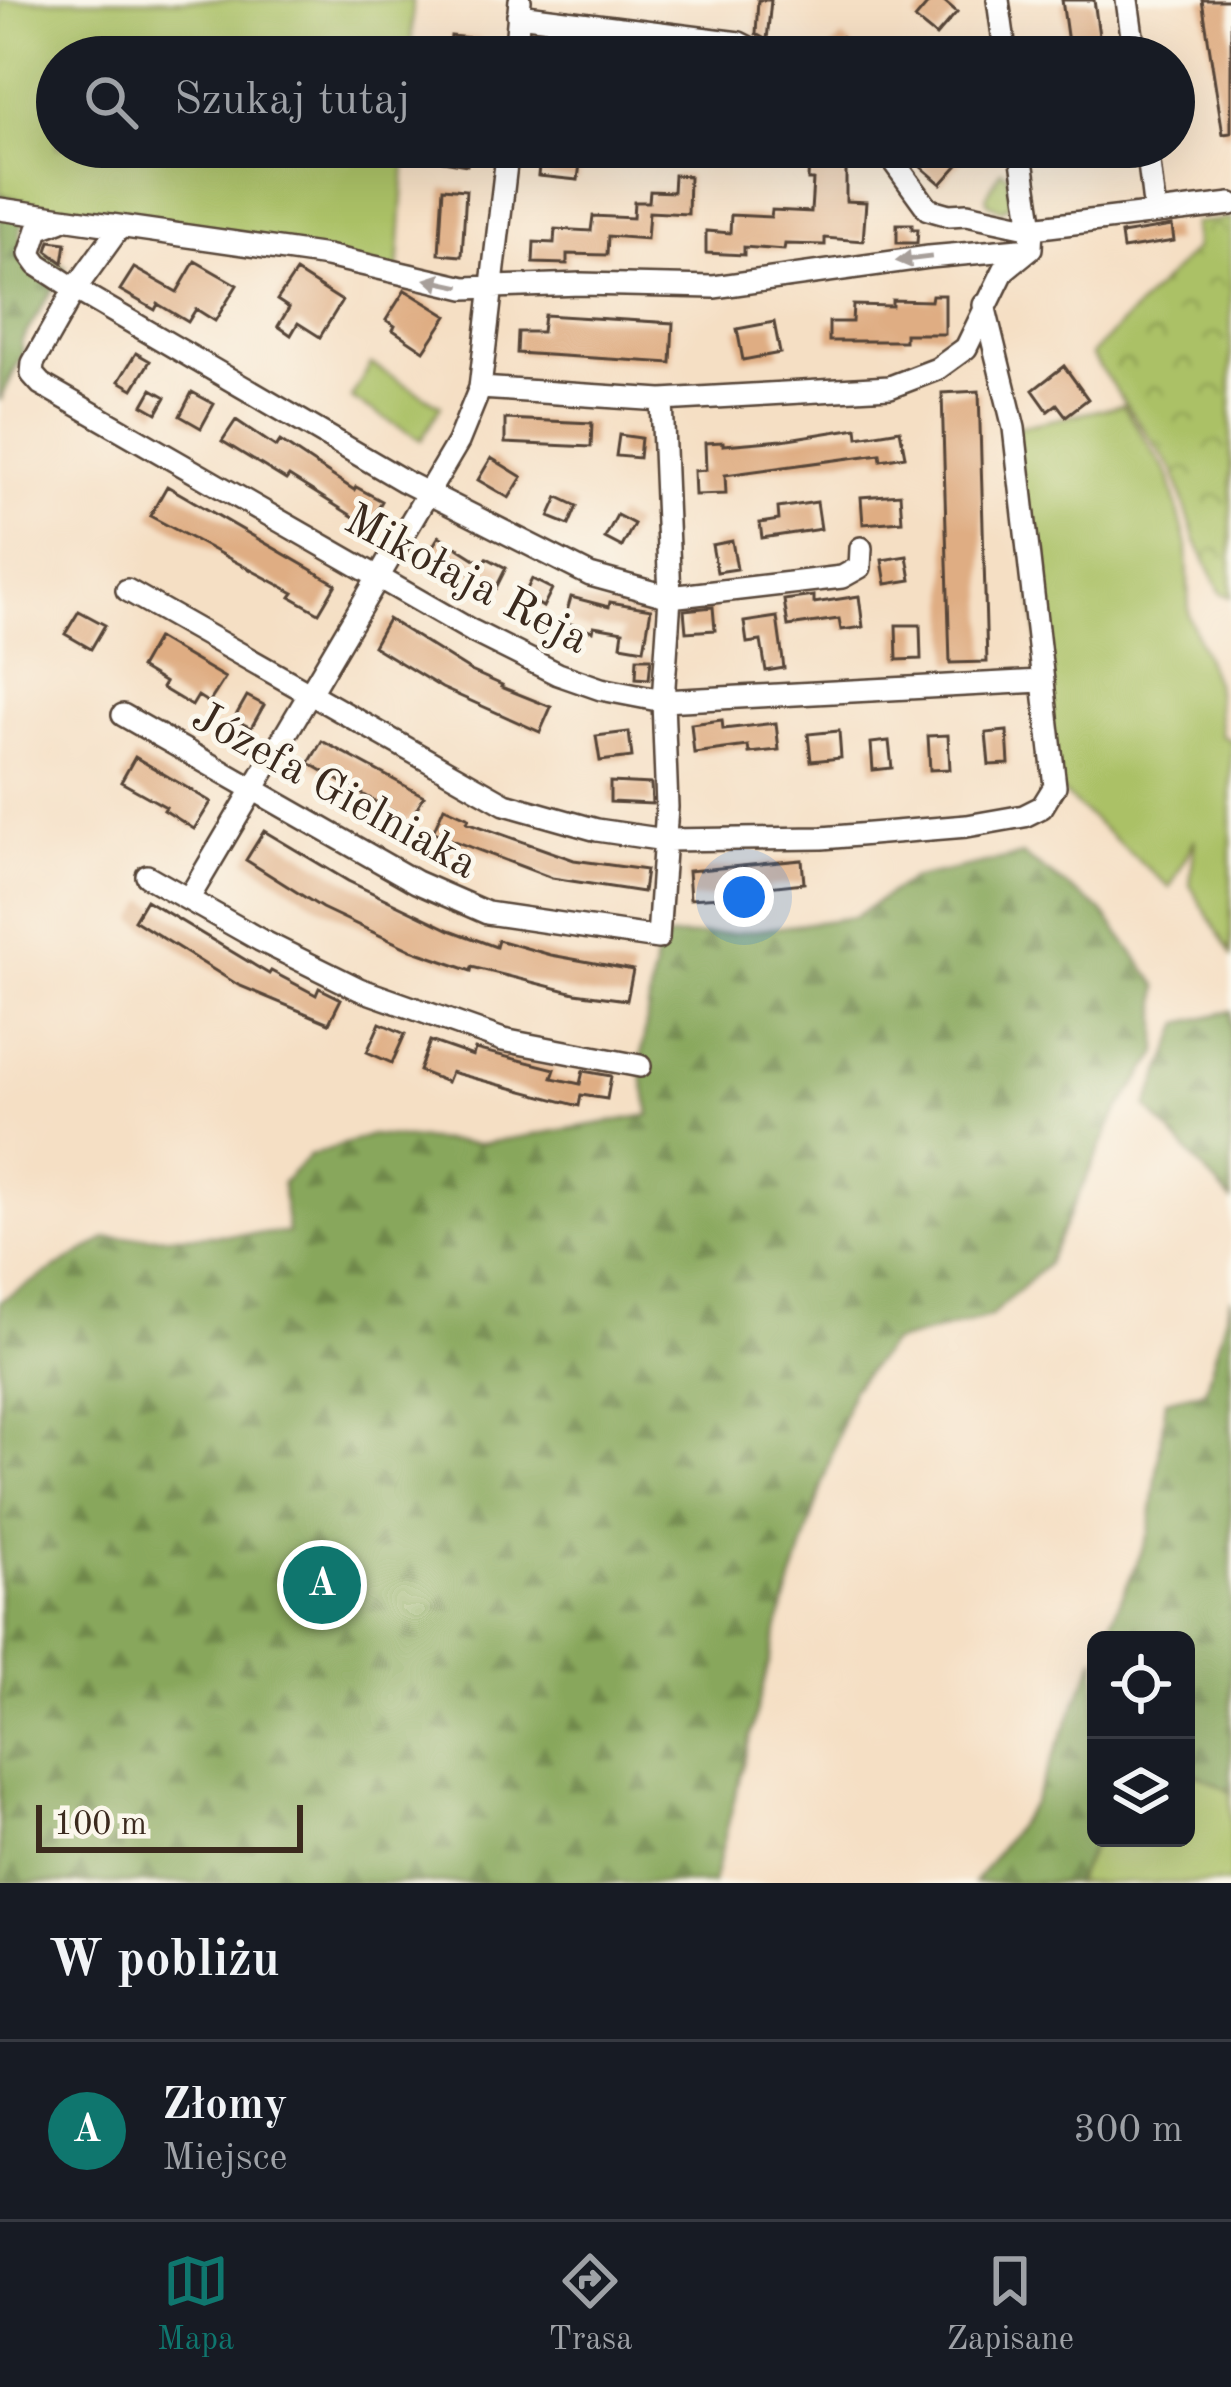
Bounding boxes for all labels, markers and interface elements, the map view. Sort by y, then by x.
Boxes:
search box [36,36,1195,168]
icon: search [78,69,144,135]
text: Szukaj tutaj [174,79,411,124]
one-way arrow [895,250,933,269]
one-way arrow [424,273,462,292]
street label: Mikołaja Reja [337,498,595,664]
street label: Józefa Gielniaka [184,695,484,889]
your location [714,867,774,927]
pin: A [283,1540,361,1630]
map controls [1087,1631,1195,1847]
button: locate [1087,1631,1195,1739]
button: layers [1087,1739,1195,1847]
scale bar [36,1799,303,1852]
text: 100 m [54,1809,147,1842]
text: W pobliżu [48,1936,280,1987]
text: Złomy [162,2084,287,2129]
text: A [72,2111,102,2150]
text: 300 m [1073,2111,1183,2150]
text: Miejsce [162,2139,288,2178]
tab: Mapa [157,2248,234,2361]
tab: Trasa [548,2248,632,2361]
tab: Zapisane [947,2248,1074,2361]

